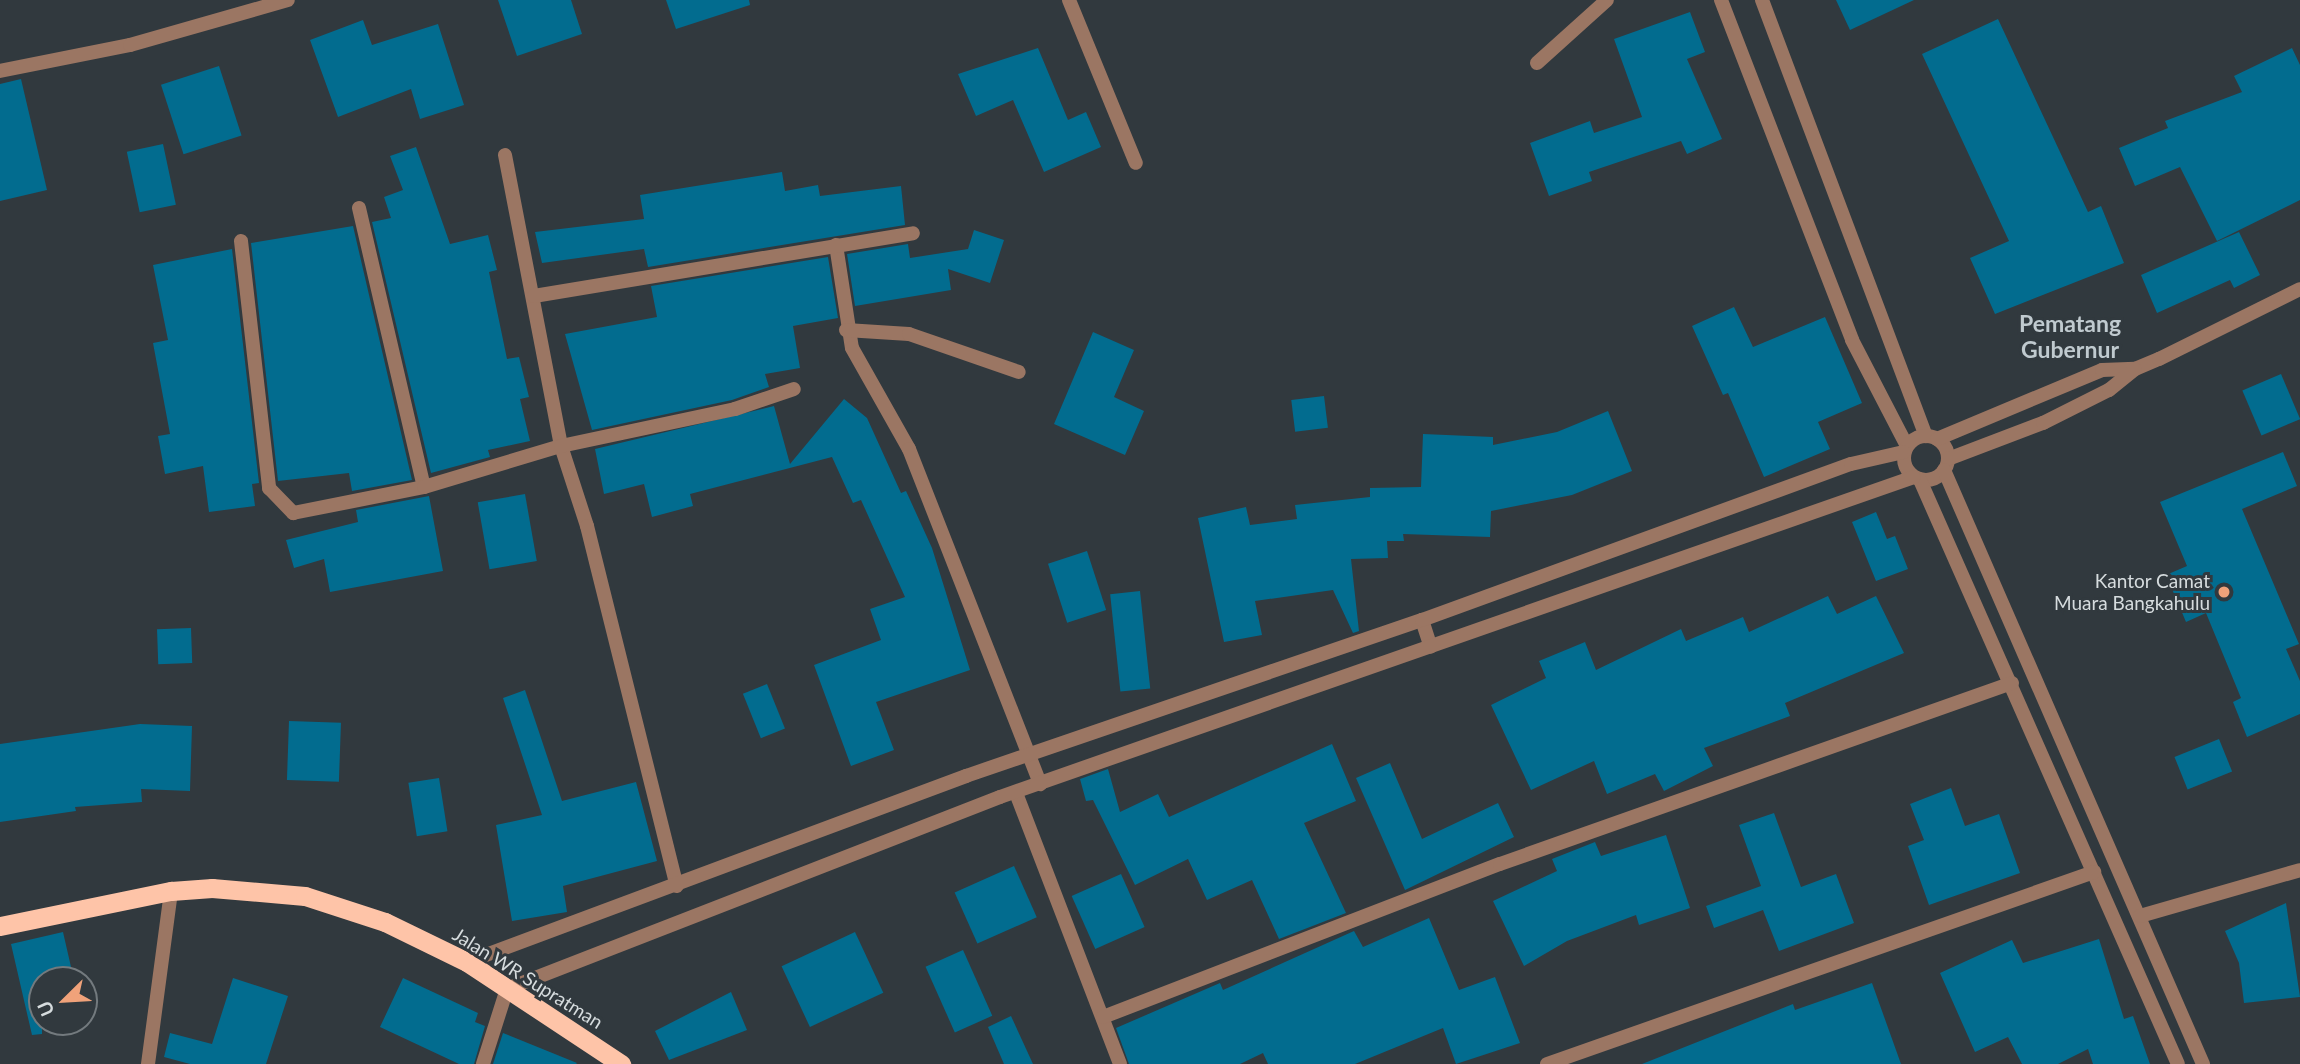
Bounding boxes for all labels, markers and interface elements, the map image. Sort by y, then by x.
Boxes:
district label: Pematang Gubernur [2019,309,2121,363]
place label: Kantor Camat Muara Bangkahulu [2054,570,2210,614]
marker: Kantor Camat Muara Bangkahulu [2216,584,2232,600]
street label: Jalan WR Supratman [449,923,607,1033]
north arrow [28,966,98,1036]
text: U [32,998,59,1020]

